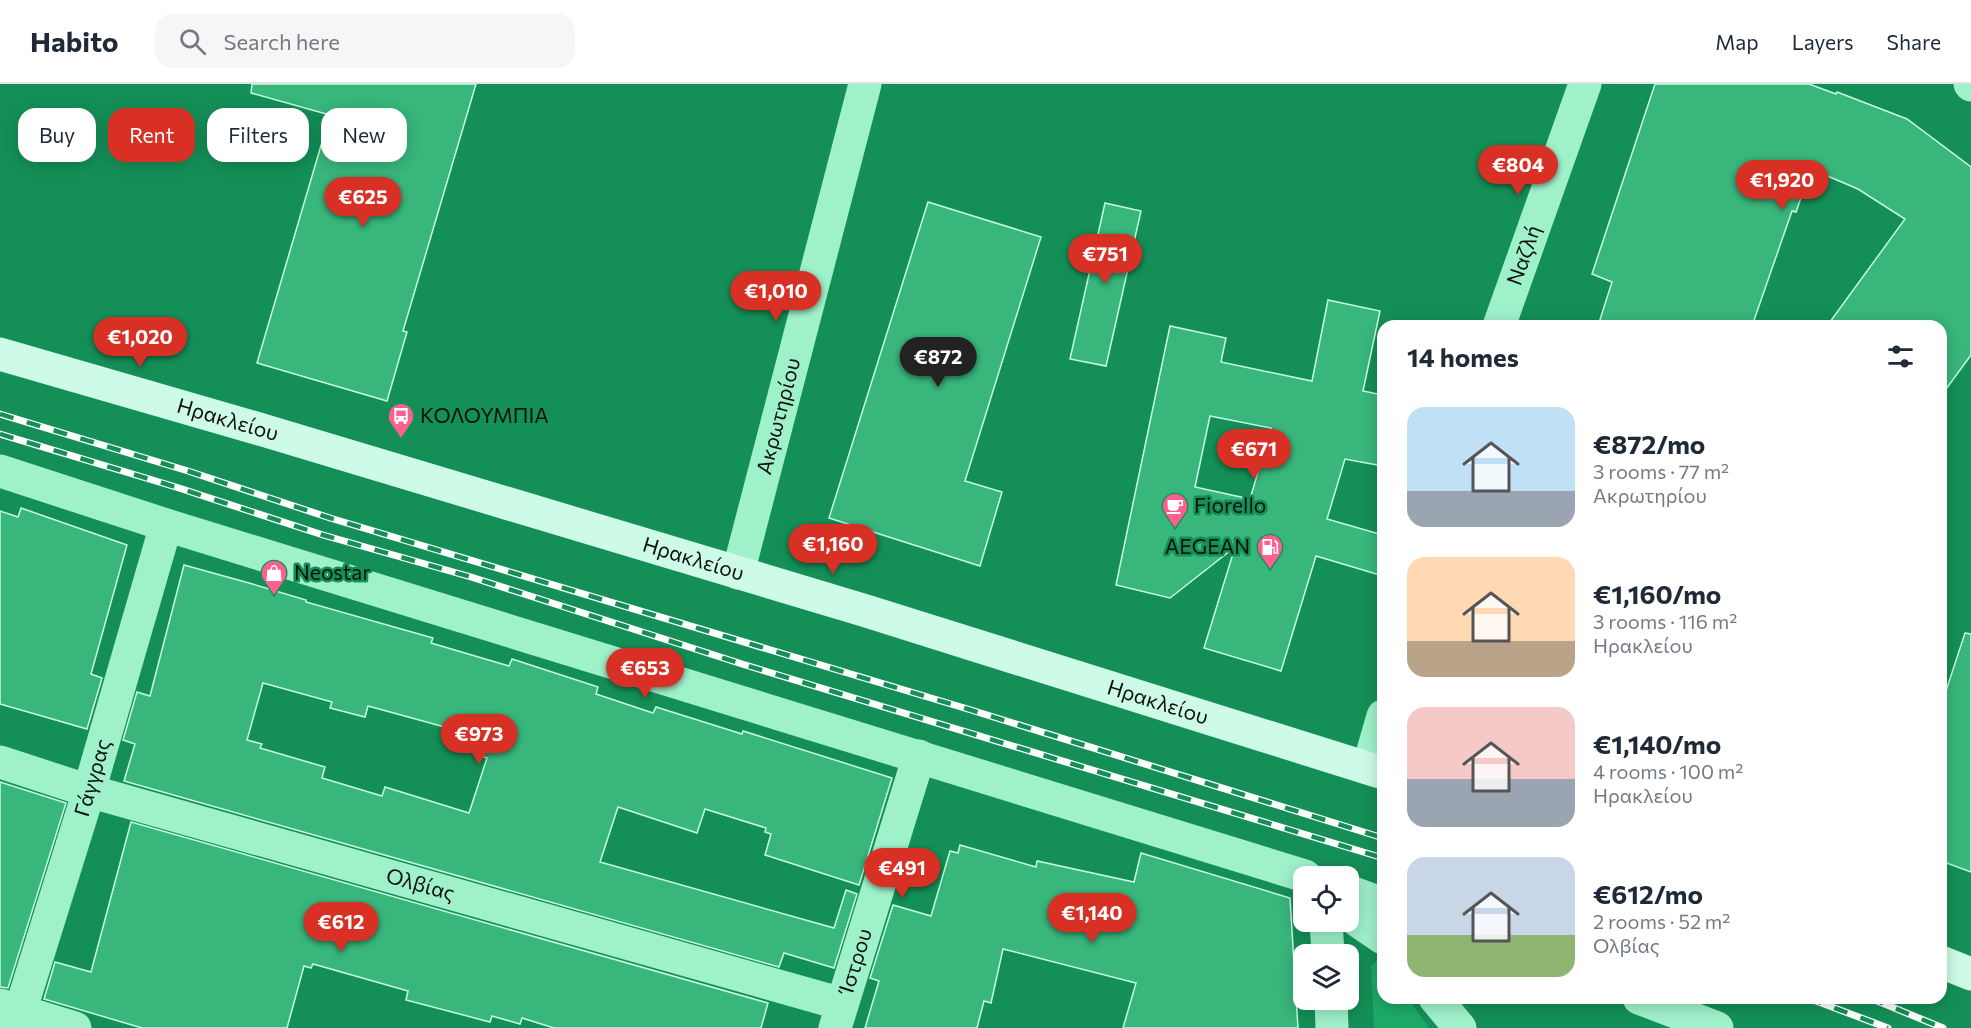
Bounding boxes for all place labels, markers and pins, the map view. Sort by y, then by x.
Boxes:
pin: €804 [1482,145,1554,196]
pin: €1,920 [1733,160,1831,211]
pin: €625 [327,177,399,228]
pin: €751 [1069,234,1141,285]
pin: €1,010 [727,271,825,322]
pin: €1,020 [91,317,189,368]
pin: €872 [902,337,974,388]
bus stop icon: ΚΟΛΟΥΜΠΙΑ [386,401,416,439]
place label: ΚΟΛΟΥΜΠΙΑ [420,402,549,427]
pin: €671 [1218,429,1290,480]
cafe icon: Fiorello [1160,491,1190,529]
place label: Fiorello [1194,492,1266,517]
pin: €1,160 [784,524,882,575]
fuel station icon: AEGEAN [1255,532,1285,570]
place label: AEGEAN [1165,533,1250,558]
shop icon: Neostar [259,558,289,596]
place label: Neostar [294,559,371,584]
pin: €653 [609,648,681,699]
pin: €973 [443,714,515,765]
pin: €491 [866,848,938,899]
pin: €1,140 [1043,893,1141,944]
pin: €612 [305,902,377,953]

